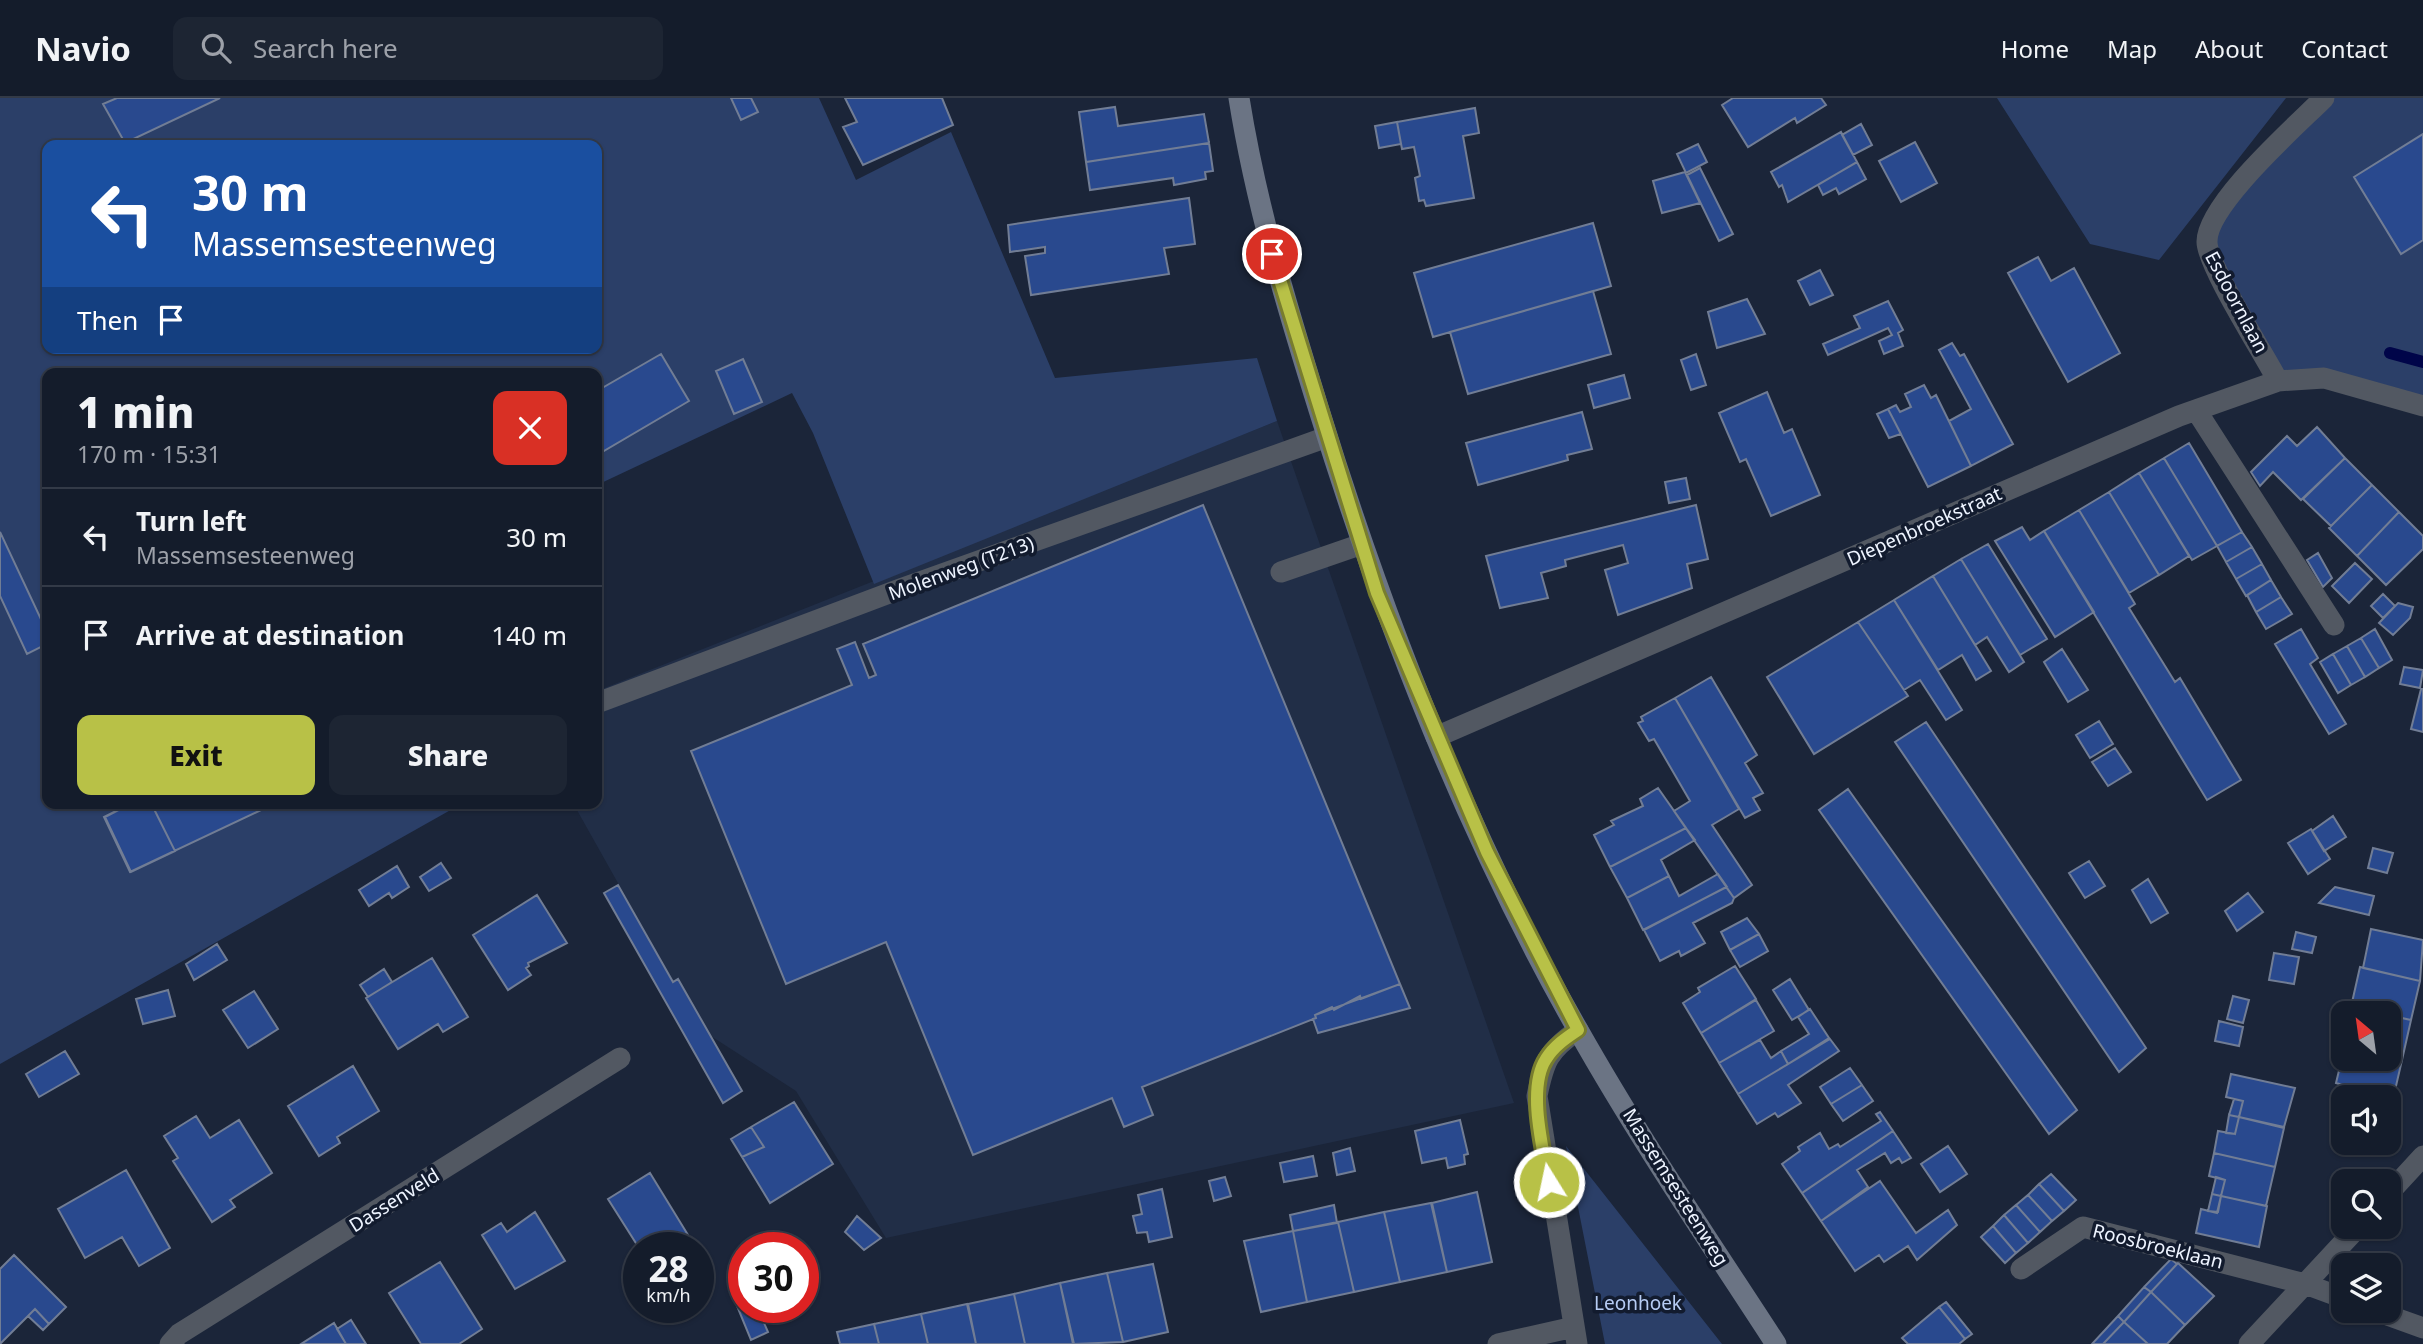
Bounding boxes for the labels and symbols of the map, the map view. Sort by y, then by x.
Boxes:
pin [1242,224,1302,284]
street label: Esdoornlaan [2199,246,2275,358]
street label: Diepenbroekstraat [1843,480,2006,572]
street label: Molenweg (T213) [885,530,1037,606]
north arrow [2331,1001,2401,1071]
street label: Massemsesteenweg [1617,1103,1735,1271]
position arrow [1512,1145,1586,1219]
street label: Dassenveld [344,1162,444,1238]
street label: Roosbroeklaan [2090,1217,2226,1275]
speed limit sign: 30 [728,1232,819,1323]
park label: Leonhoek [1594,1290,1682,1316]

